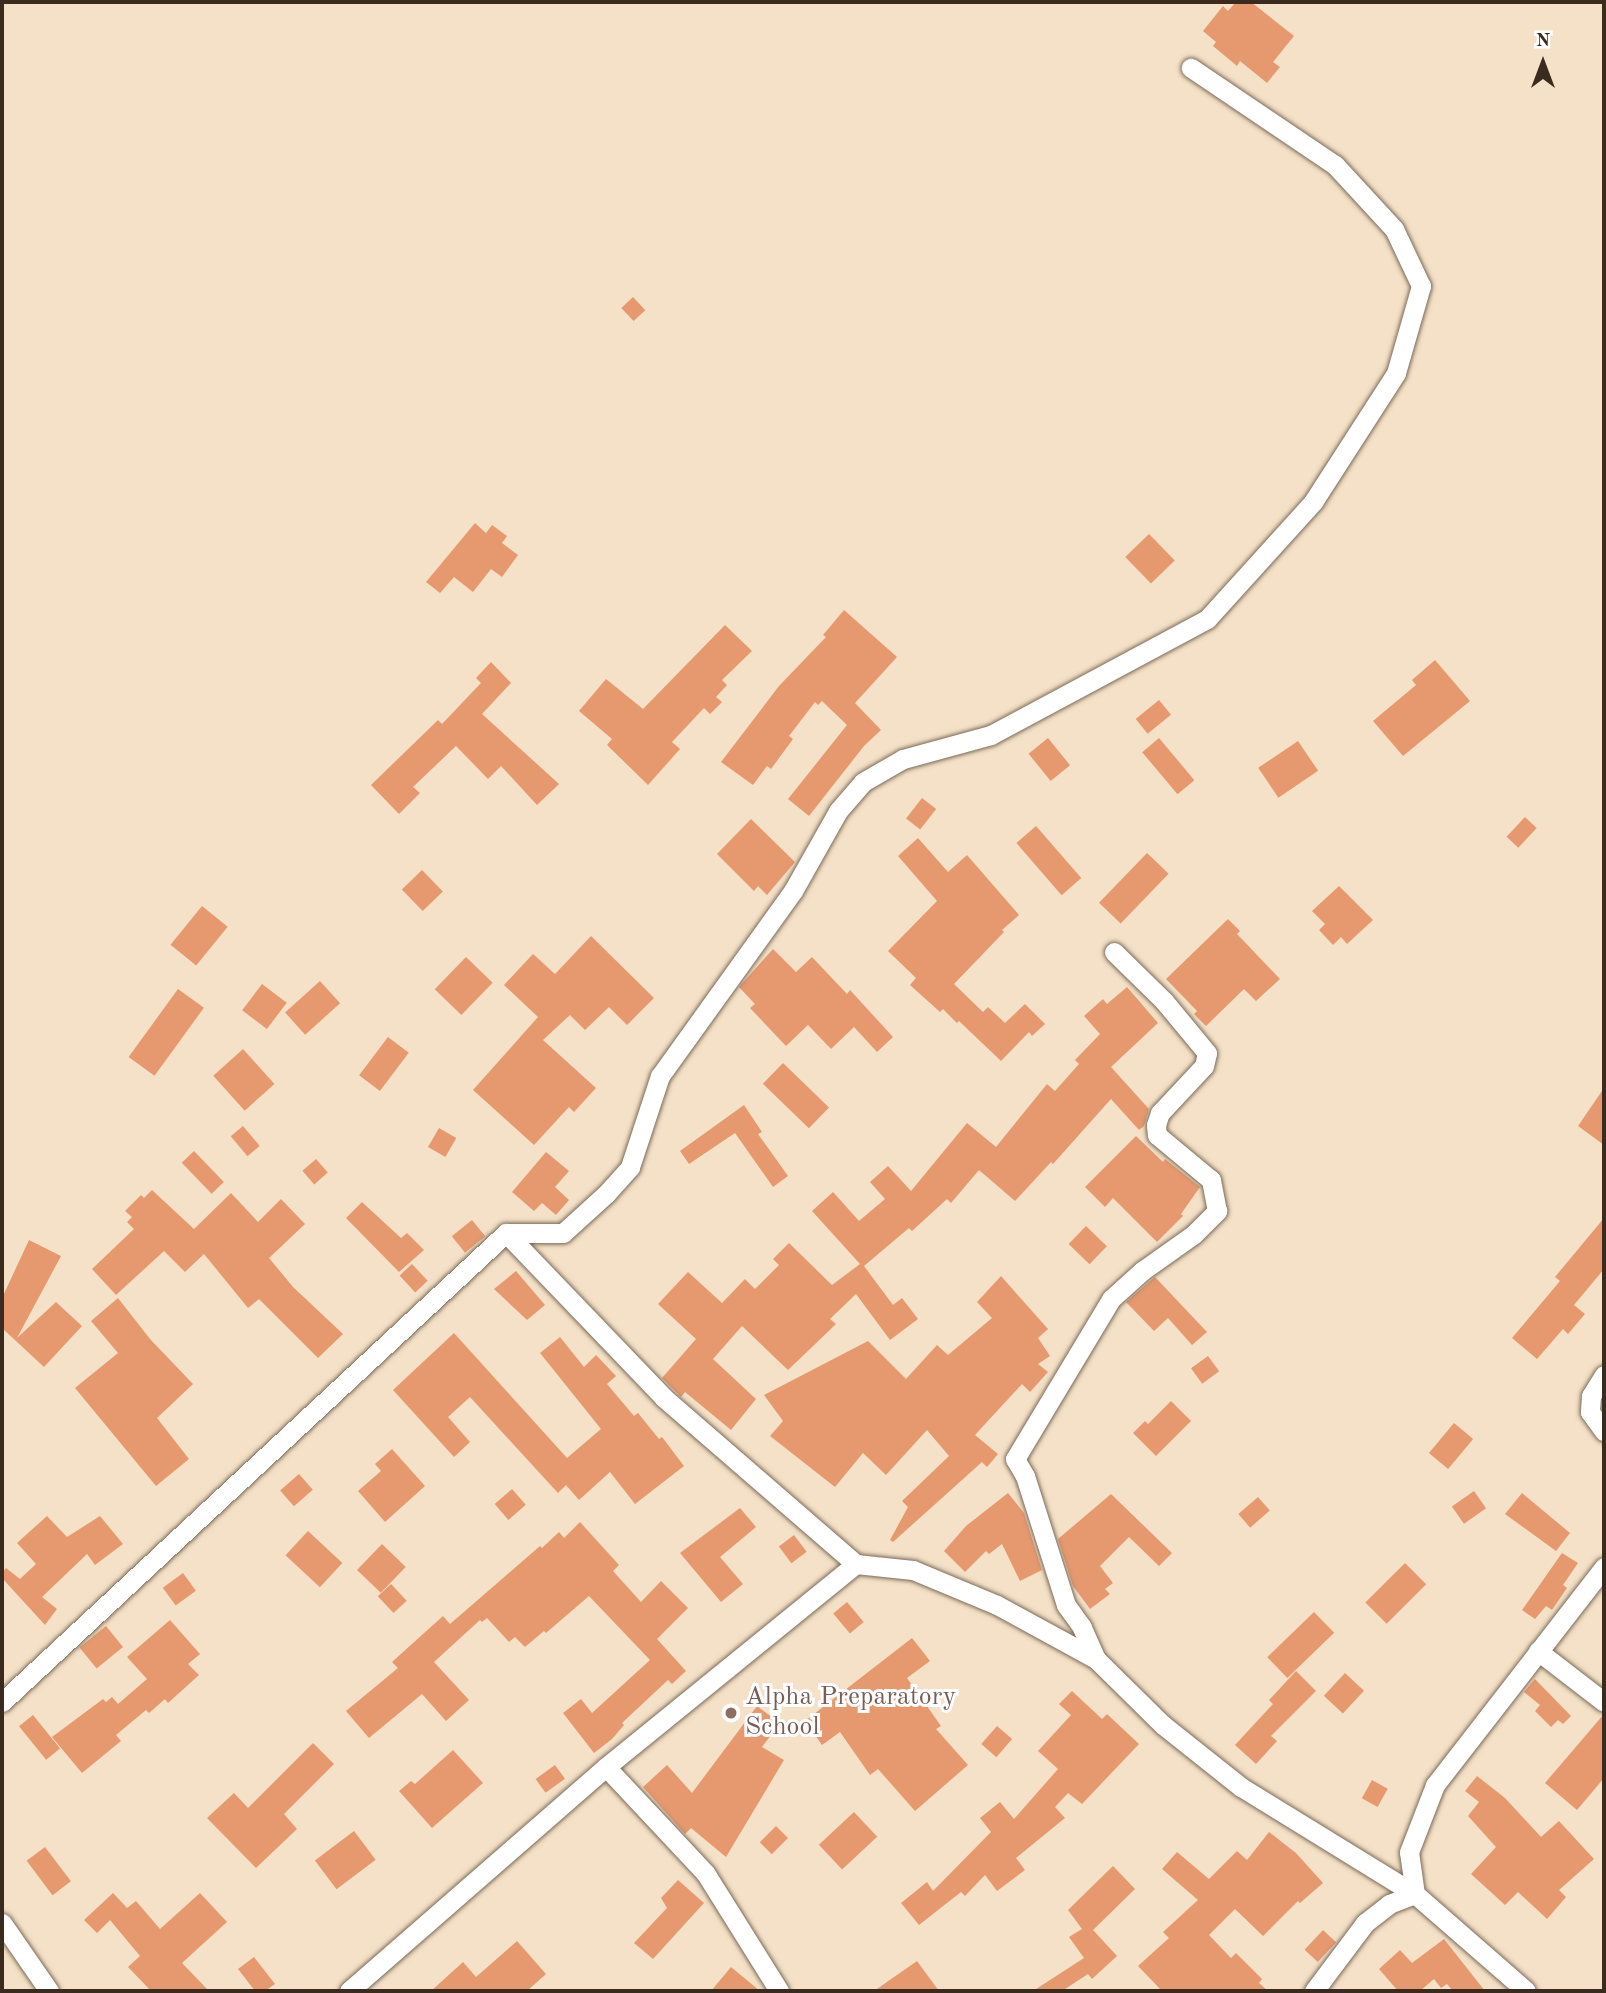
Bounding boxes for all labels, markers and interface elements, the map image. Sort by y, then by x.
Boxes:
north arrow [1508,28,1578,98]
text: N [1536,32,1550,51]
place label: Alpha Preparatory School [745,1682,956,1744]
marker: Alpha Preparatory School [723,1705,739,1721]

